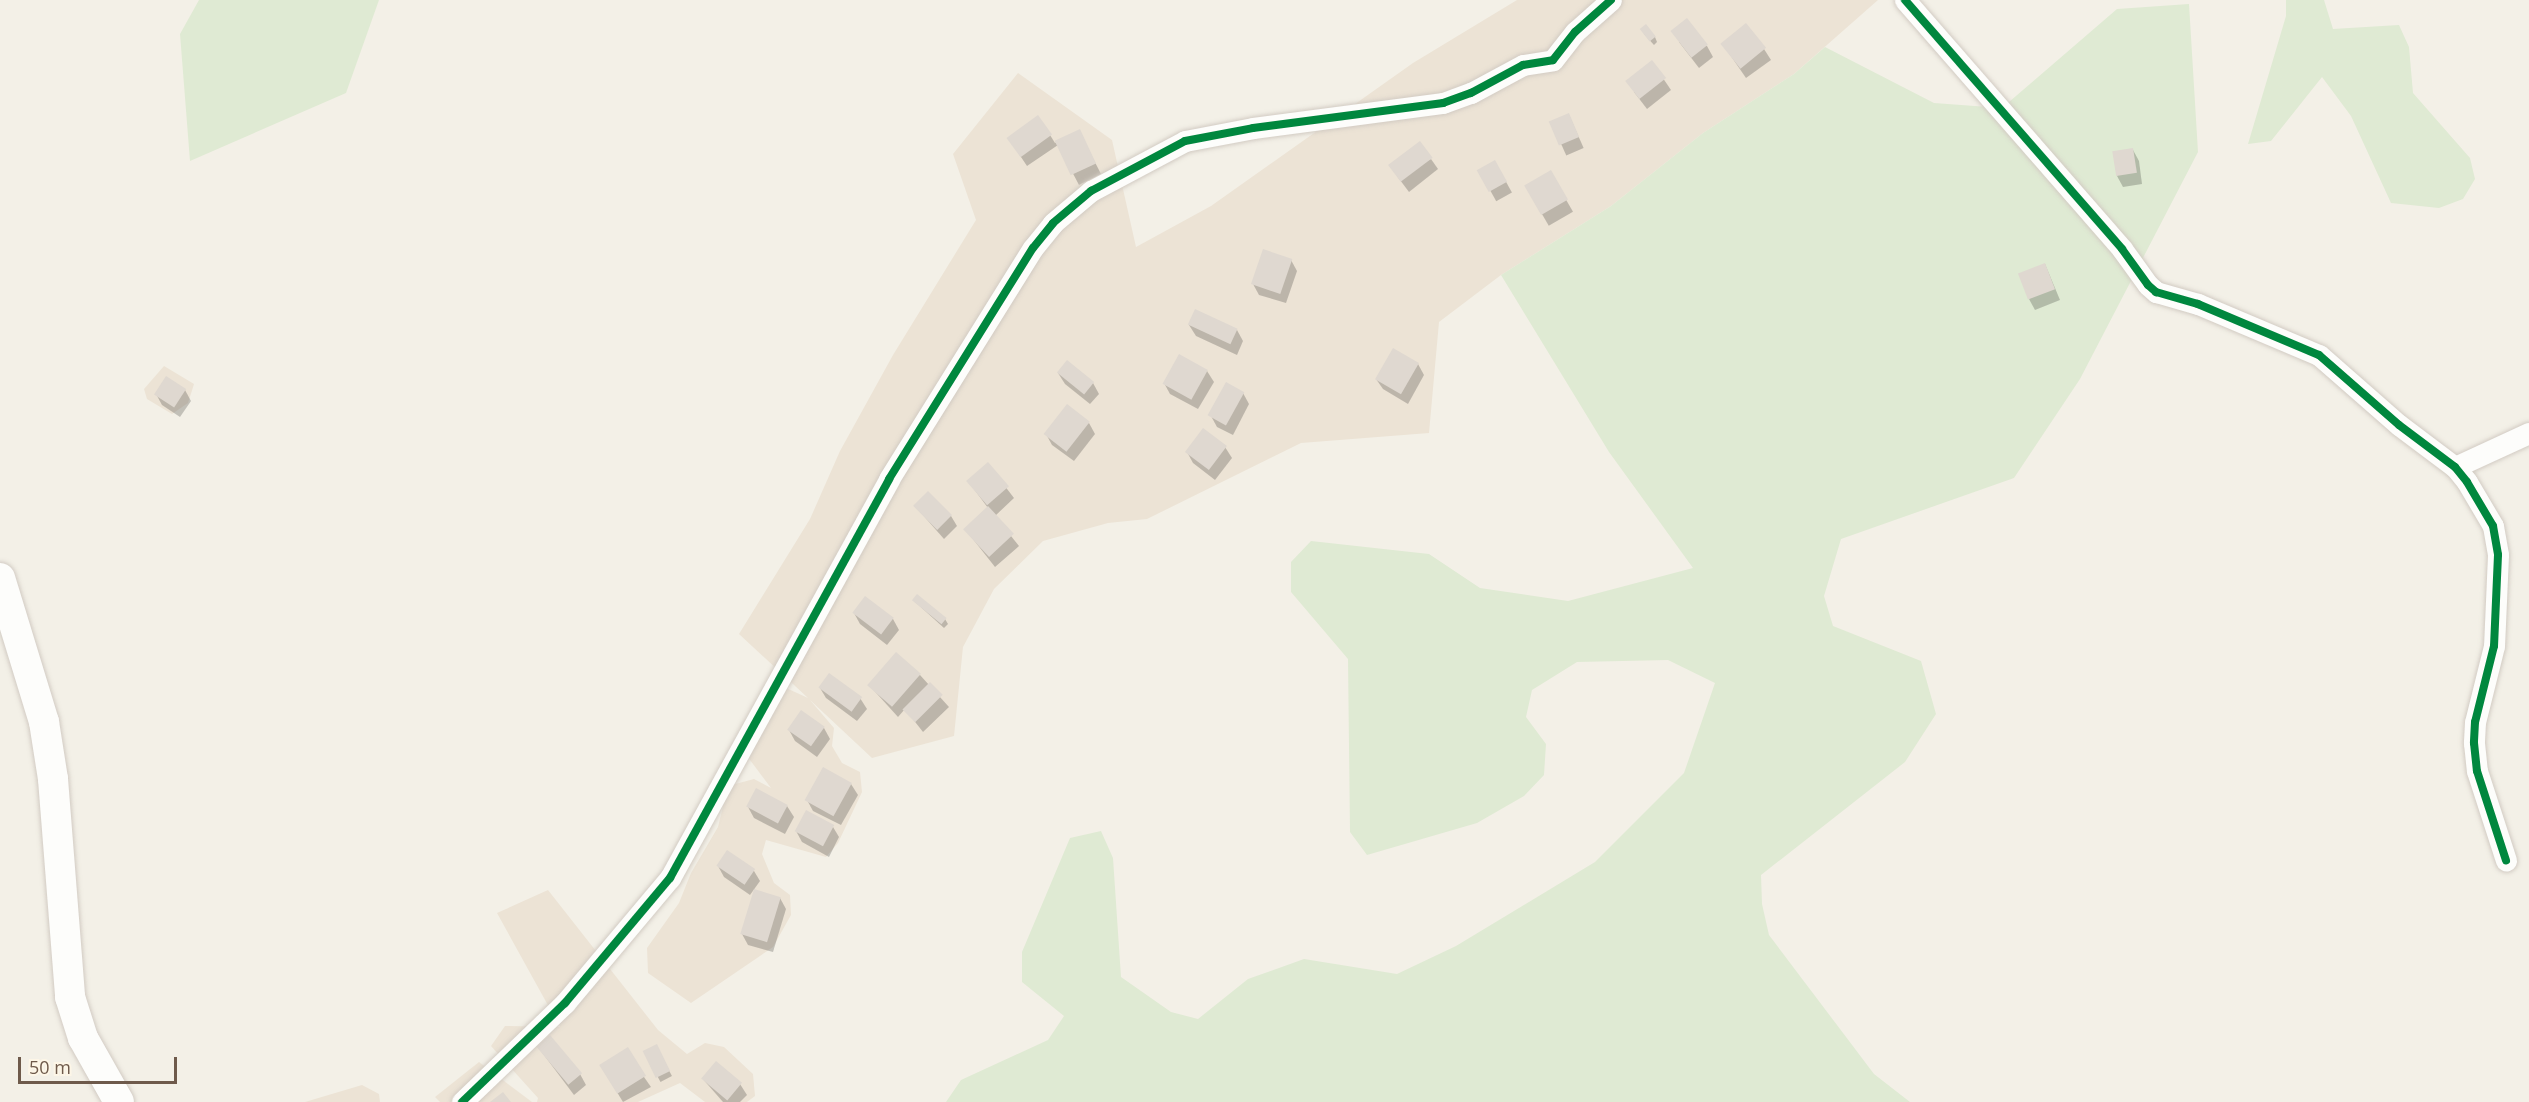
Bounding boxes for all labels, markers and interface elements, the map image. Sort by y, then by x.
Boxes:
scale bar [21,1045,180,1083]
text: 50 m [29,1055,71,1079]

